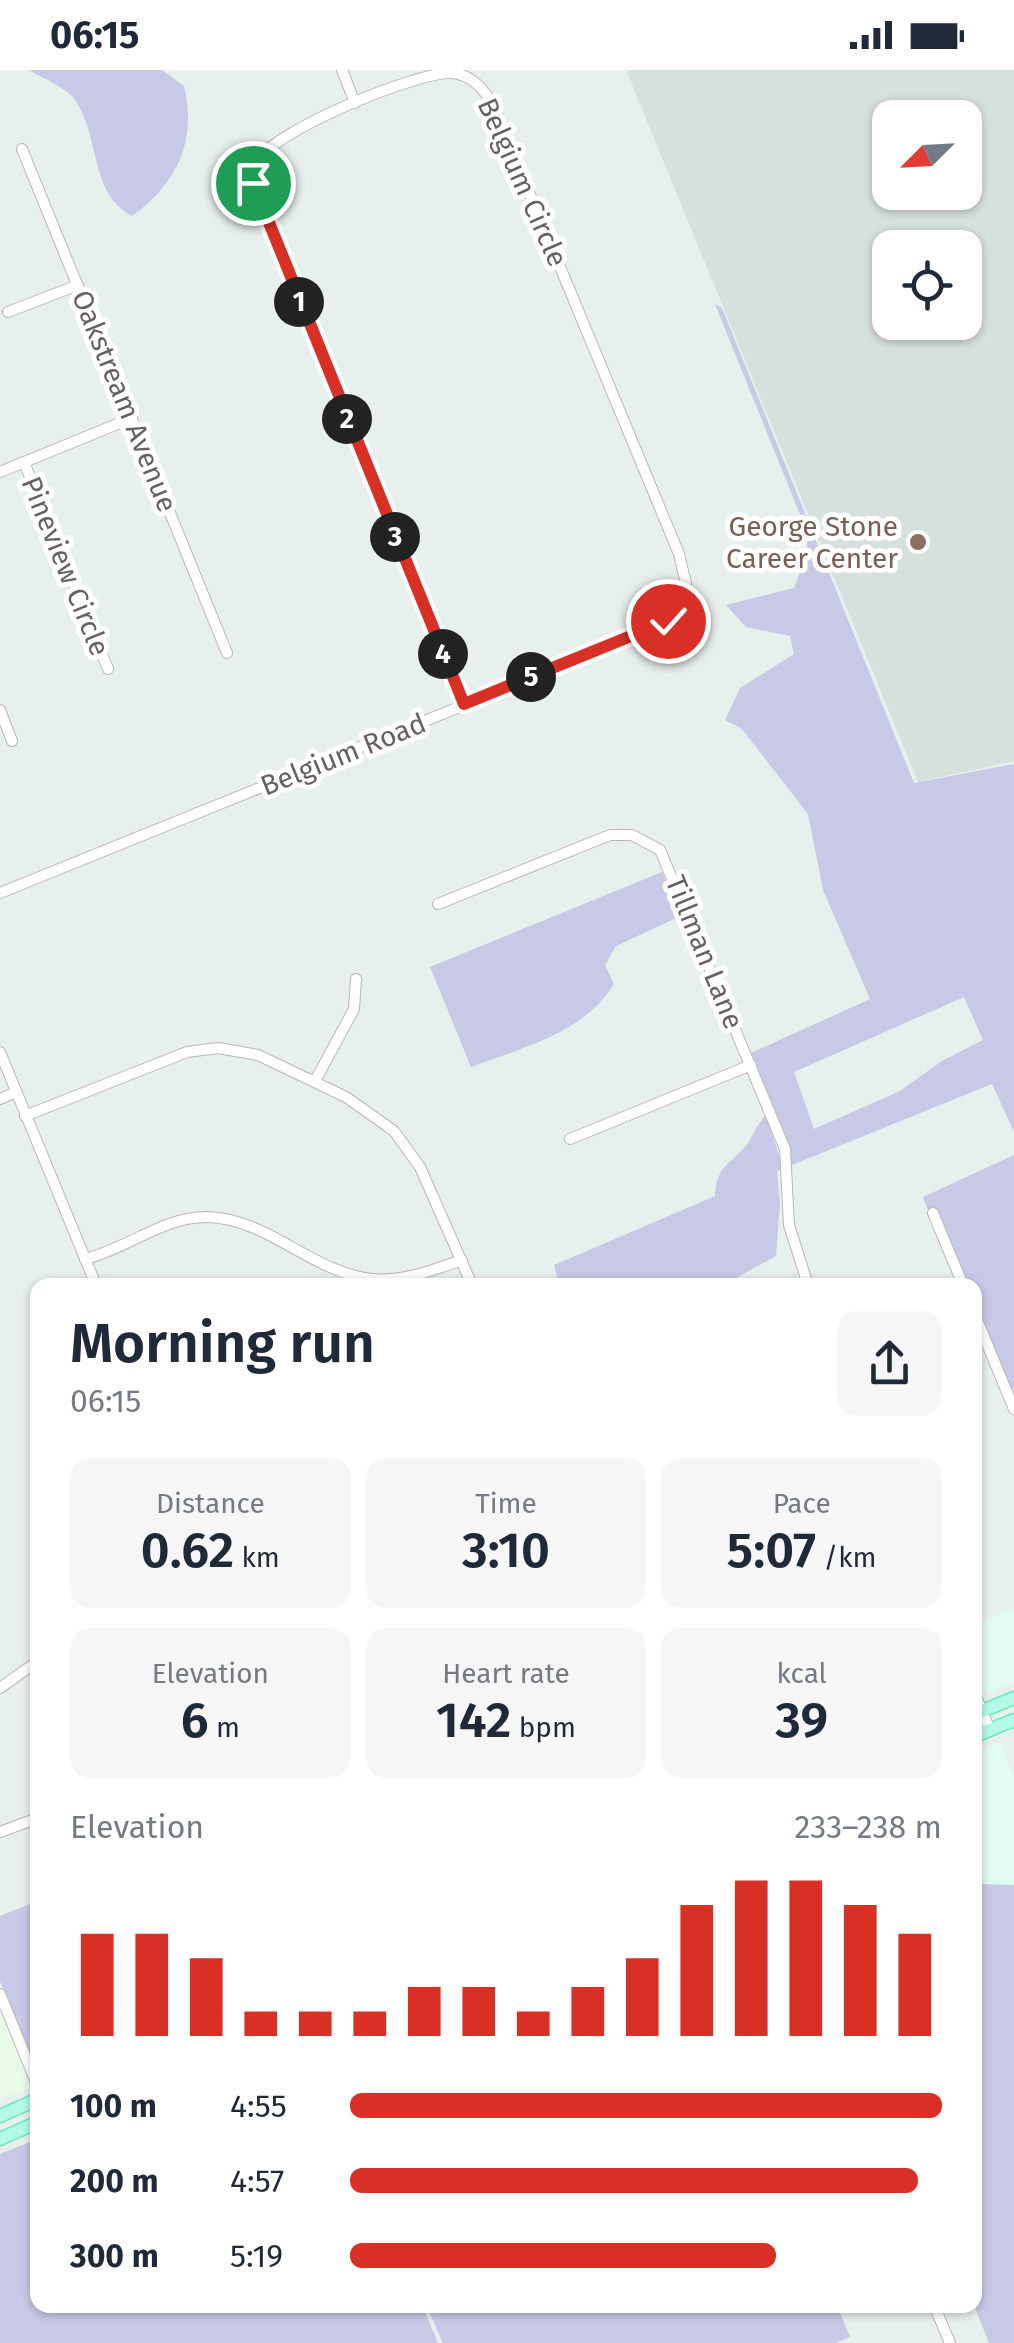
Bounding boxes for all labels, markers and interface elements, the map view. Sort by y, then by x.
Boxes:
text: 06:15 [50,12,140,58]
street label: Belgium Circle [471,93,574,272]
north arrow [872,100,982,210]
map controls [872,100,982,340]
pin [211,141,296,226]
icon: arrive [226,156,281,211]
button: locate [872,230,982,340]
pin: 1 [274,277,324,327]
street label: Oakstream Avenue [65,285,184,517]
text: 1 [293,285,306,318]
pin: 2 [322,394,372,444]
text: 2 [340,402,354,435]
street label: Pineview Circle [15,472,116,661]
place label: George Stone Career Center [726,510,898,575]
pin: 3 [370,512,420,562]
text: 3 [388,520,402,553]
marker: George Stone Career Center [907,531,929,553]
pin [626,579,711,664]
icon: check [641,594,696,649]
pin: 4 [418,629,468,679]
text: 4 [435,637,451,670]
pin: 5 [506,652,556,702]
text: 5 [523,660,539,693]
street label: Belgium Road [256,706,431,803]
street label: Tillman Lane [659,871,750,1034]
text: Morning run [70,1311,375,1377]
button: share [837,1311,942,1416]
text: 06:15 [70,1382,141,1420]
text: Distance [156,1487,265,1520]
text: Time [475,1487,537,1520]
text: Pace [773,1487,831,1520]
text: 0.62 [141,1520,234,1580]
text: 3:10 [462,1520,550,1580]
text: 5:07 [727,1520,816,1580]
text: km [234,1541,280,1574]
text: /km [816,1541,877,1574]
text: Elevation [152,1657,269,1690]
text: Heart rate [442,1657,570,1690]
text: kcal [776,1657,827,1690]
text: 6 [181,1690,209,1750]
text: 142 [436,1690,511,1750]
text: 39 [775,1690,828,1750]
text: m [209,1711,240,1744]
text: bpm [511,1711,576,1744]
text: Elevation [70,1808,204,1846]
text: 233–238 m [795,1808,942,1846]
text: 100 m [70,2087,157,2125]
text: 4:55 [230,2087,287,2125]
text: 200 m [70,2162,159,2200]
text: 4:57 [230,2162,284,2200]
text: 300 m [70,2237,159,2275]
text: 5:19 [230,2237,283,2275]

